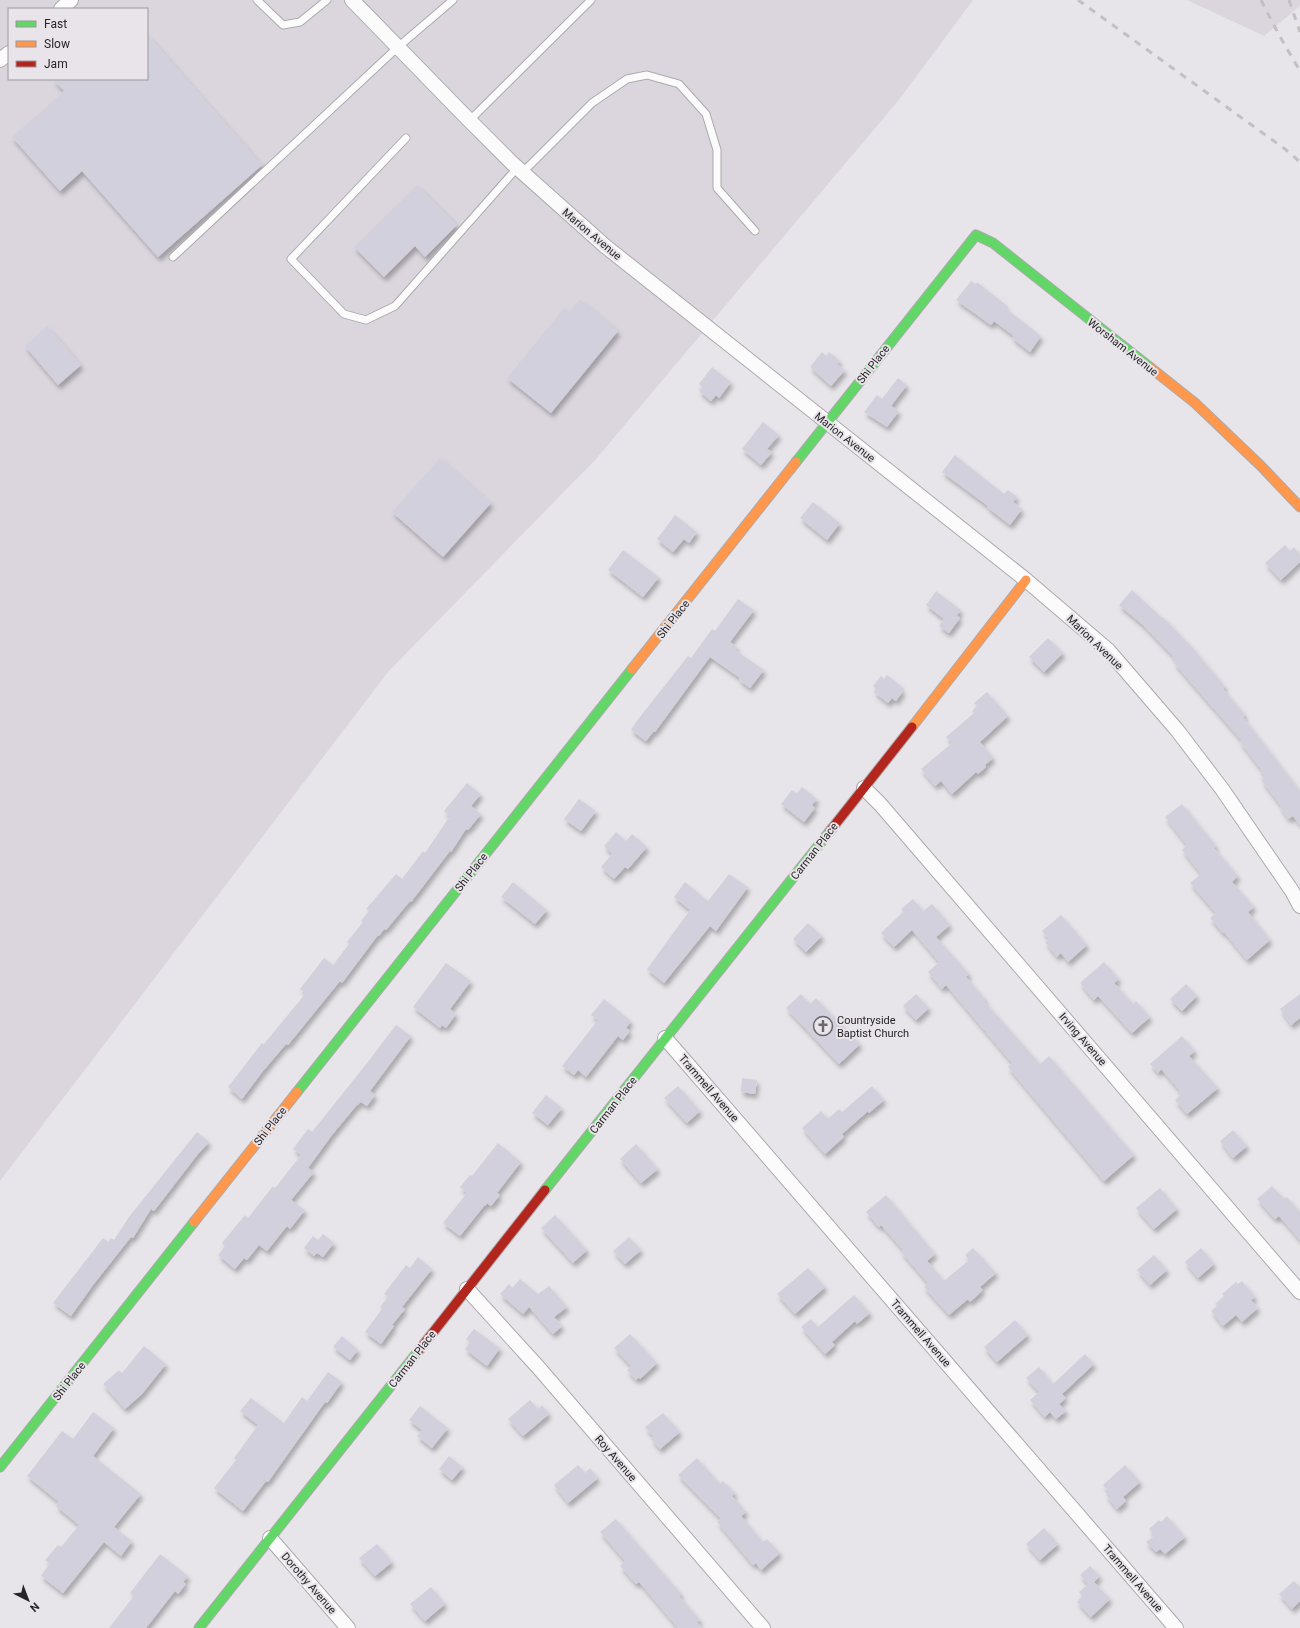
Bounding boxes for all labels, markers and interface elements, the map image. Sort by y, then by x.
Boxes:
legend [8,8,148,80]
text: Fast [44,17,67,31]
text: Slow [44,37,70,51]
text: Jam [44,57,68,71]
street label: Marion Avenue [560,206,624,263]
street label: Worsham Avenue [1085,316,1161,379]
street label: Shi Place [854,342,893,386]
street label: Marion Avenue [812,410,878,465]
street label: Shi Place [654,597,693,641]
street label: Marion Avenue [1064,612,1126,673]
street label: Carman Place [788,820,841,882]
street label: Shi Place [452,850,491,894]
street label: Irving Avenue [1056,1010,1109,1069]
place label: Countryside Baptist Church [837,1014,909,1040]
church icon: Countryside Baptist Church [812,1015,834,1037]
street label: Trammell Avenue [676,1052,741,1125]
street label: Carman Place [587,1074,640,1136]
street label: Shi Place [251,1104,290,1148]
street label: Trammell Avenue [888,1297,953,1370]
street label: Carman Place [386,1328,439,1390]
street label: Shi Place [50,1359,89,1403]
street label: Roy Avenue [592,1433,639,1484]
street label: Trammell Avenue [1100,1542,1165,1615]
street label: Dorothy Avenue [278,1550,339,1617]
north arrow [8,1580,48,1620]
text: N [27,1600,42,1615]

